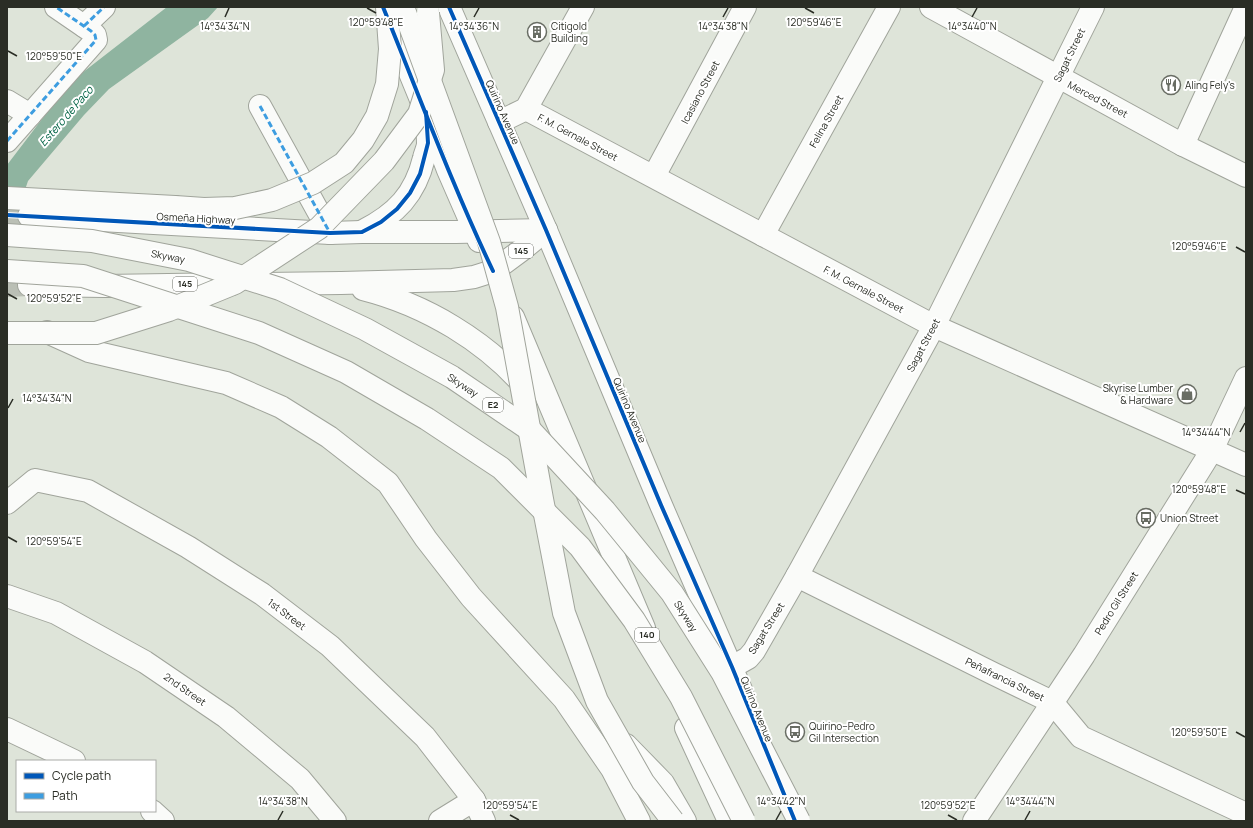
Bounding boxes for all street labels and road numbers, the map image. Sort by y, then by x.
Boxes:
street label: Sagat Street [1050,26,1088,84]
street label: Icasiano Street [677,58,723,126]
street label: Quirino Avenue [482,77,524,147]
street label: Merced Street [1065,77,1131,121]
street label: Felina Street [806,92,846,150]
street label: F. M. Gernale Street [535,110,621,164]
street label: Osmeña Highway [156,209,237,227]
road number: 145 [509,244,533,258]
street label: Skyway [150,246,187,266]
street label: F. M. Gernale Street [821,262,907,316]
road number: 145 [173,277,197,291]
street label: Sagat Street [903,316,943,374]
street label: Skyway [445,370,482,401]
street label: Quirino Avenue [610,375,650,445]
road number: E2 [483,398,503,412]
street label: Pedro Gil Street [1091,569,1141,637]
street label: 1st Street [265,595,309,633]
street label: Skyway [671,598,701,635]
street label: Sagat Street [745,599,787,657]
road number: 140 [635,628,659,642]
street label: Peñafrancia Street [963,654,1047,704]
street label: 2nd Street [161,669,209,709]
street label: Quirino Avenue [737,674,777,744]

